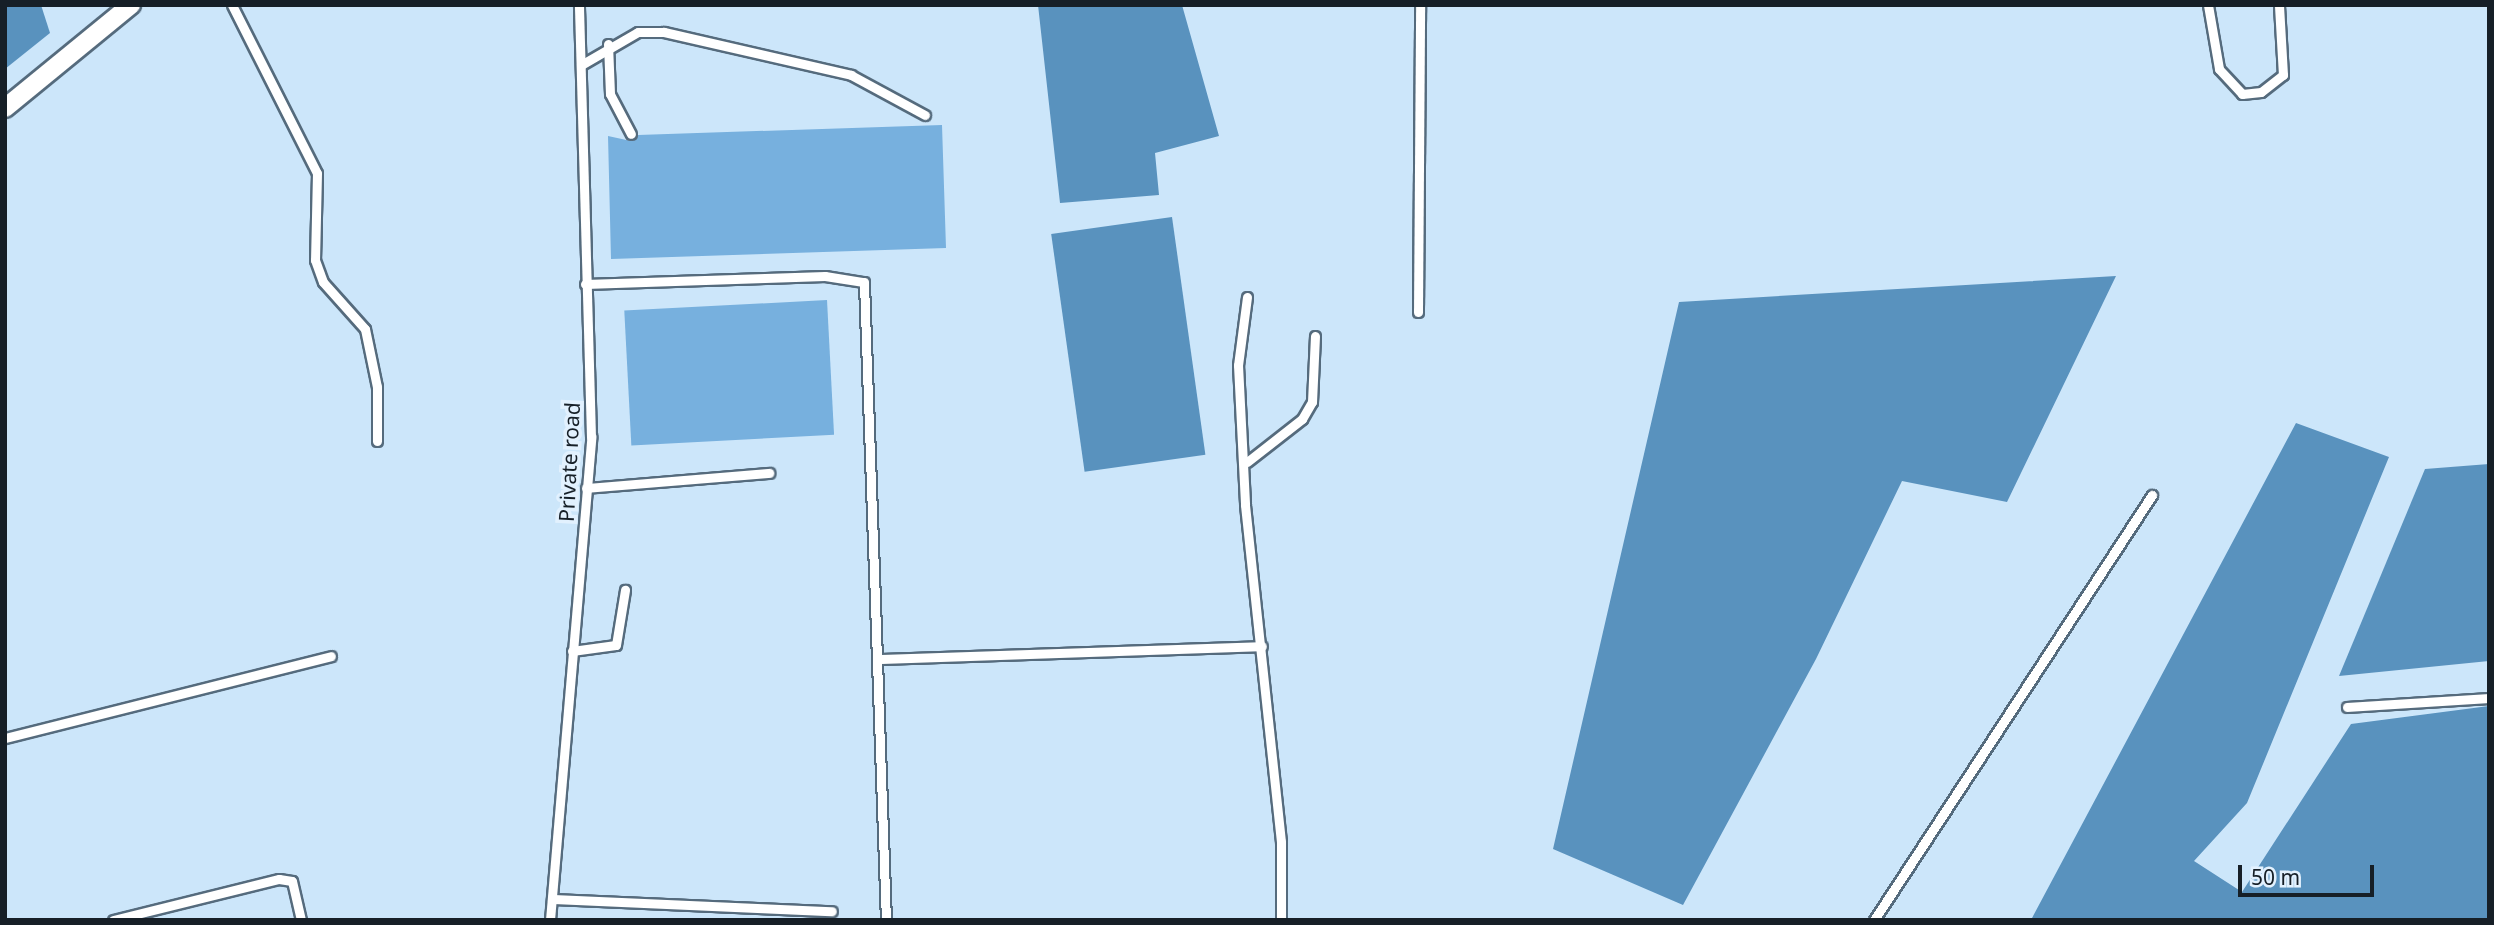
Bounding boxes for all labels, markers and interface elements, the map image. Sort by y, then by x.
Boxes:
street label: Private road [553,402,585,522]
scale bar [2242,852,2378,896]
text: 50 m [2251,863,2300,891]

